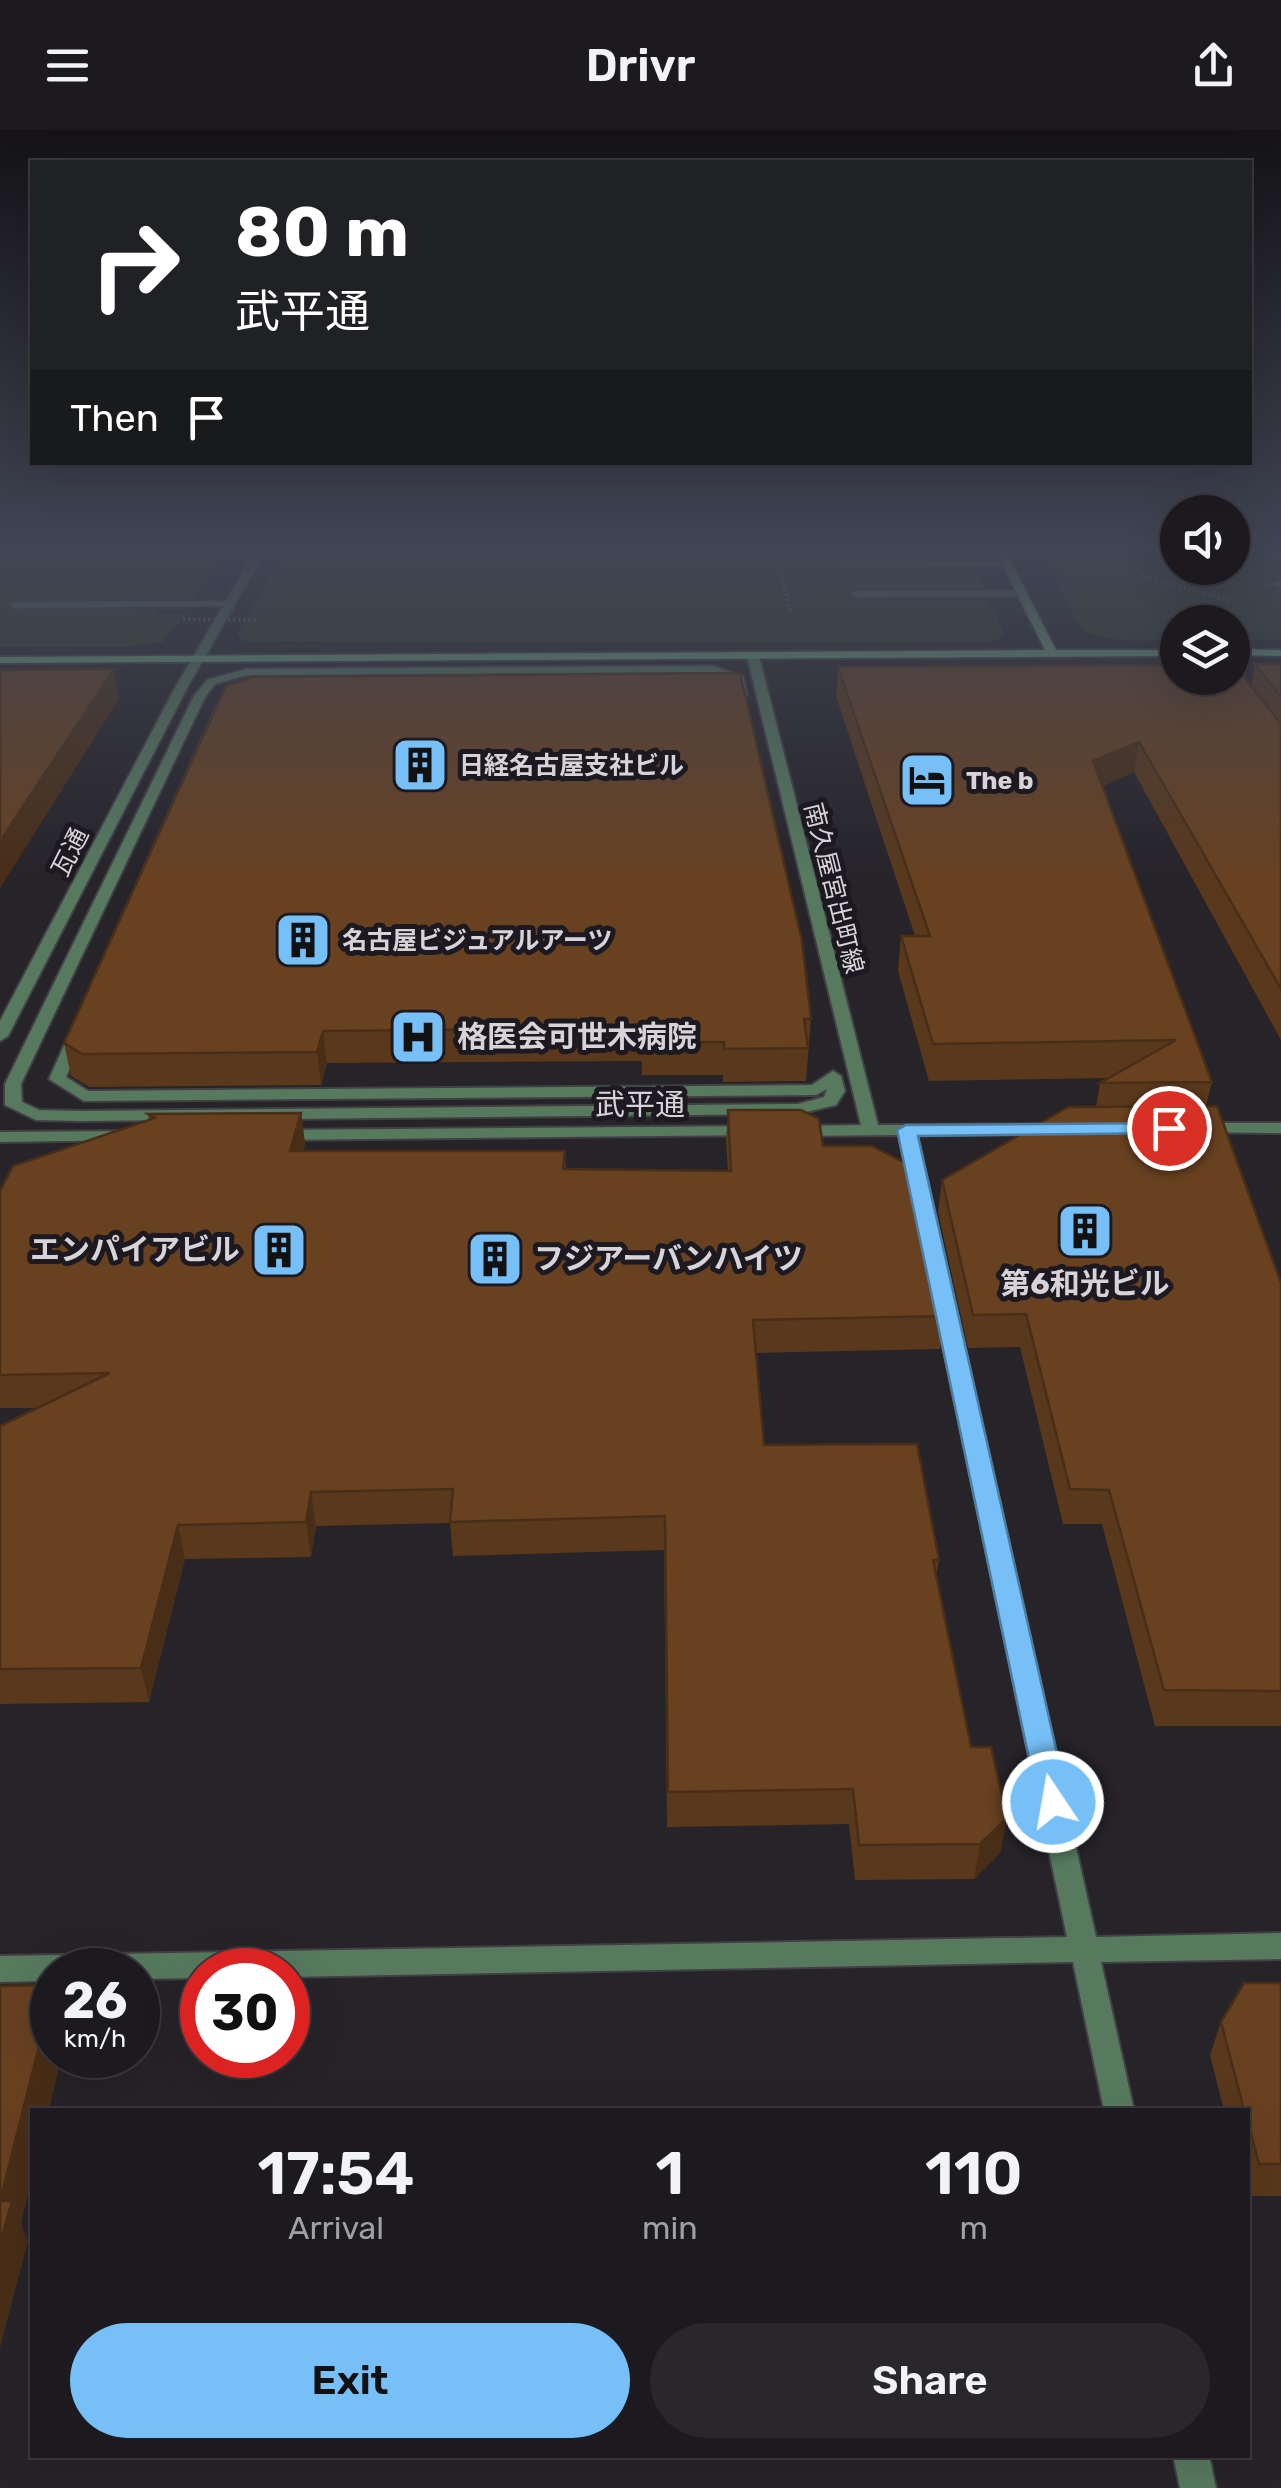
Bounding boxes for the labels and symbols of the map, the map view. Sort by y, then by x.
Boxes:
building icon: 日経名古屋支社ビル [390,735,450,795]
hotel icon: The b [897,750,957,810]
place label: 日経名古屋支社ビル [459,751,684,780]
place label: The b [966,766,1034,795]
street label: 南久屋宮出町線 [799,800,869,976]
street label: 瓦通 [46,823,94,881]
building icon: 名古屋ビジュアルアーツ [273,910,333,970]
place label: 名古屋ビジュアルアーツ [342,926,613,955]
hospital icon: 格医会可世木病院 [388,1007,448,1067]
place label: 格医会可世木病院 [457,1019,697,1055]
pin [1127,1086,1212,1171]
street label: 武平通 [595,1087,685,1123]
building icon: 第6和光ビル [1055,1201,1115,1261]
building icon: エンパイアビル [249,1220,309,1280]
building icon: フジアーバンハイツ [465,1229,525,1289]
place label: エンパイアビル [30,1232,240,1268]
place label: フジアーバンハイツ [534,1241,803,1277]
place label: 第6和光ビル [1000,1266,1170,1302]
position arrow [1001,1750,1105,1854]
speed limit sign: 30 [180,1948,310,2078]

